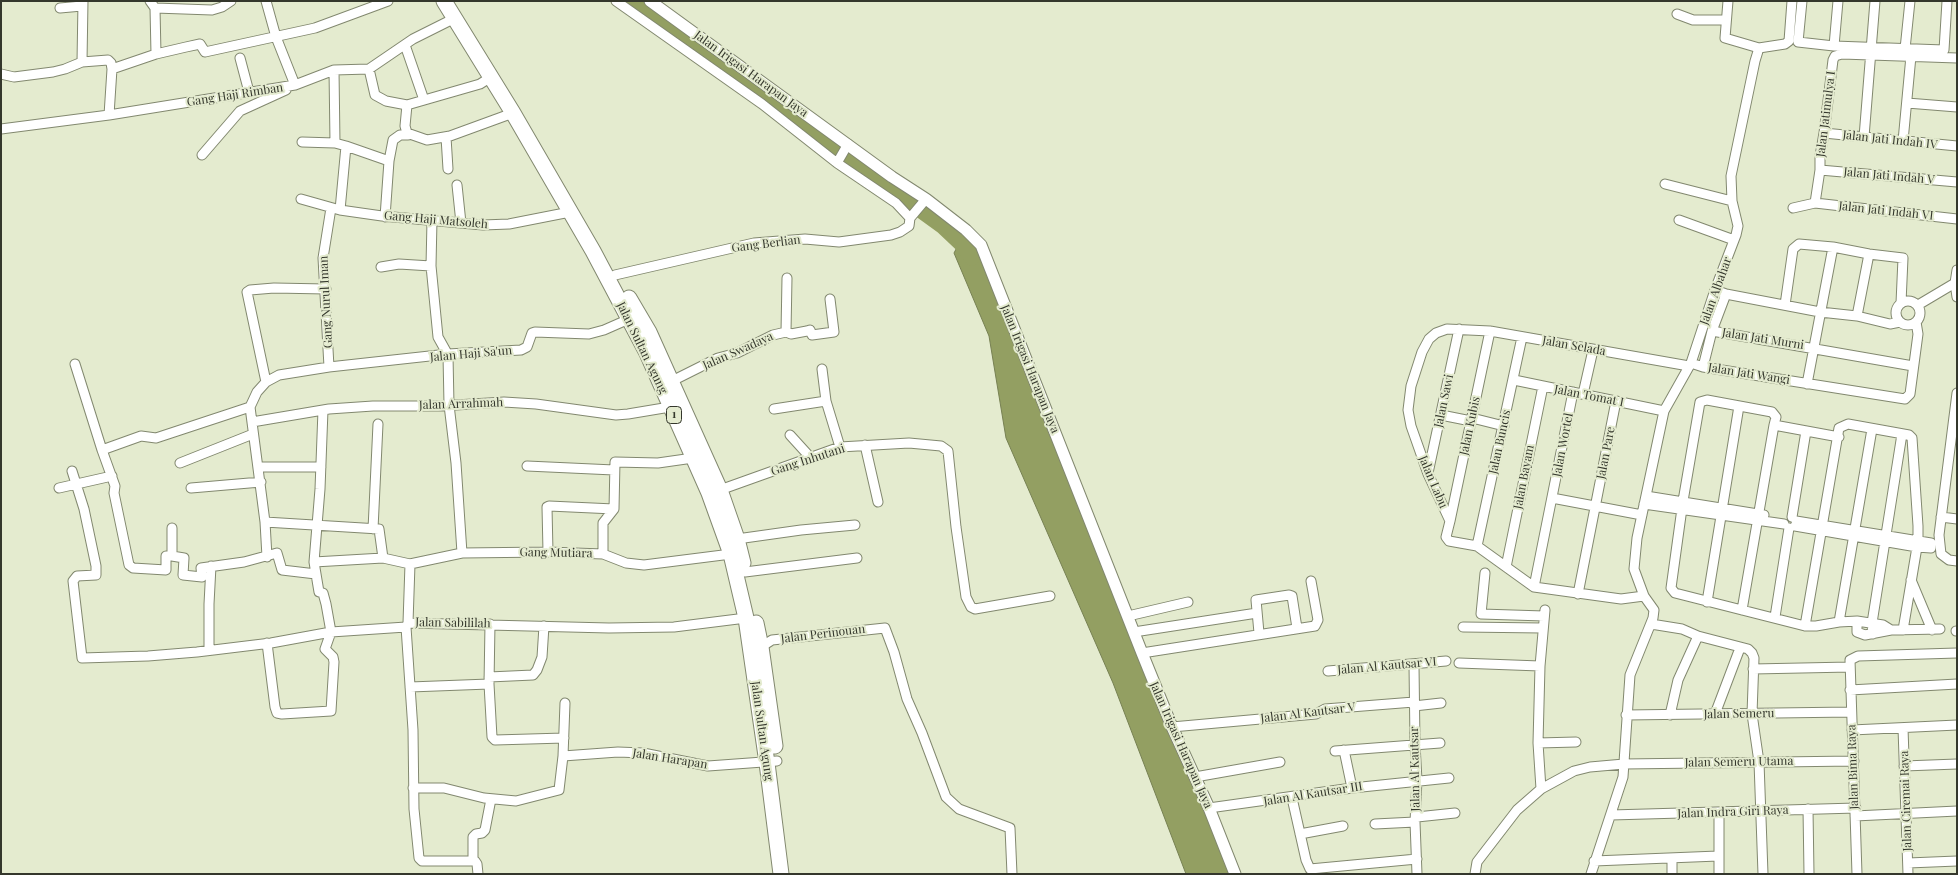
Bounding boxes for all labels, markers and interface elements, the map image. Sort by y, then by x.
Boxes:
street label: Jalan Irigasi Harapan Jaya [691,28,811,120]
street label: Jalan Jatimulya I [1814,70,1838,158]
street label: Gang Haji Rimban [186,80,284,110]
street label: Jalan Jati Indah IV [1842,128,1938,152]
street label: Jalan Jati Indah V [1843,165,1935,187]
street label: Jalan Jati Indah VI [1838,199,1934,223]
street label: Gang Haji Matsoleh [383,208,489,232]
street label: Gang Berlian [731,233,801,255]
street label: Gang Nurul Iman [316,255,336,349]
street label: Jalan Albahar [1697,255,1735,327]
street label: Jalan Sultan Agung [613,300,671,396]
street label: Jalan Irigasi Harapan Jaya [998,303,1062,435]
street label: Jalan Jati Murni [1721,325,1805,353]
street label: Jalan Swadaya [701,329,775,373]
street label: Jalan Selada [1541,333,1607,359]
street label: Jalan Haji Sa'un [429,343,513,365]
street label: Jalan Jati Wangi [1707,360,1791,388]
street label: Jalan Sawi [1431,373,1457,429]
street label: Jalan Tomat I [1553,382,1625,410]
street label: Jalan Arrahmah [419,395,503,413]
street label: Jalan Kubis [1457,395,1483,457]
road number: 1 [666,406,682,424]
street label: Jalan Buncis [1486,408,1514,476]
street label: Jalan Wortel [1550,412,1576,478]
street label: Jalan Pare [1594,425,1618,481]
street label: Gang Inhutani [769,441,847,479]
street label: Jalan Bayam [1511,444,1537,510]
street label: Jalan Labu [1415,453,1451,511]
street label: Gang Mutiara [519,545,593,561]
street label: Jalan Sabililah [415,615,491,631]
street label: Jalan Perinouan [780,622,866,646]
street label: Jalan Al Kautsar VI [1337,654,1437,678]
street label: Jalan Irigasi Harapan Jaya [1147,679,1215,811]
street label: Jalan Sultan Agung [748,680,776,782]
street label: Jalan Al Kautsar V [1260,700,1356,726]
street label: Jalan Semeru [1703,706,1775,722]
street label: Jalan Bima Raya [1844,724,1862,810]
street label: Jalan Al Kautsar [1407,726,1423,812]
street label: Jalan Harapan [632,746,708,772]
street label: Jalan Ciremai Raya [1897,750,1915,852]
street label: Jalan Semeru Utama [1684,754,1794,770]
street label: Jalan Al Kautsar III [1262,779,1364,809]
street label: Jalan Indra Giri Raya [1677,803,1789,821]

